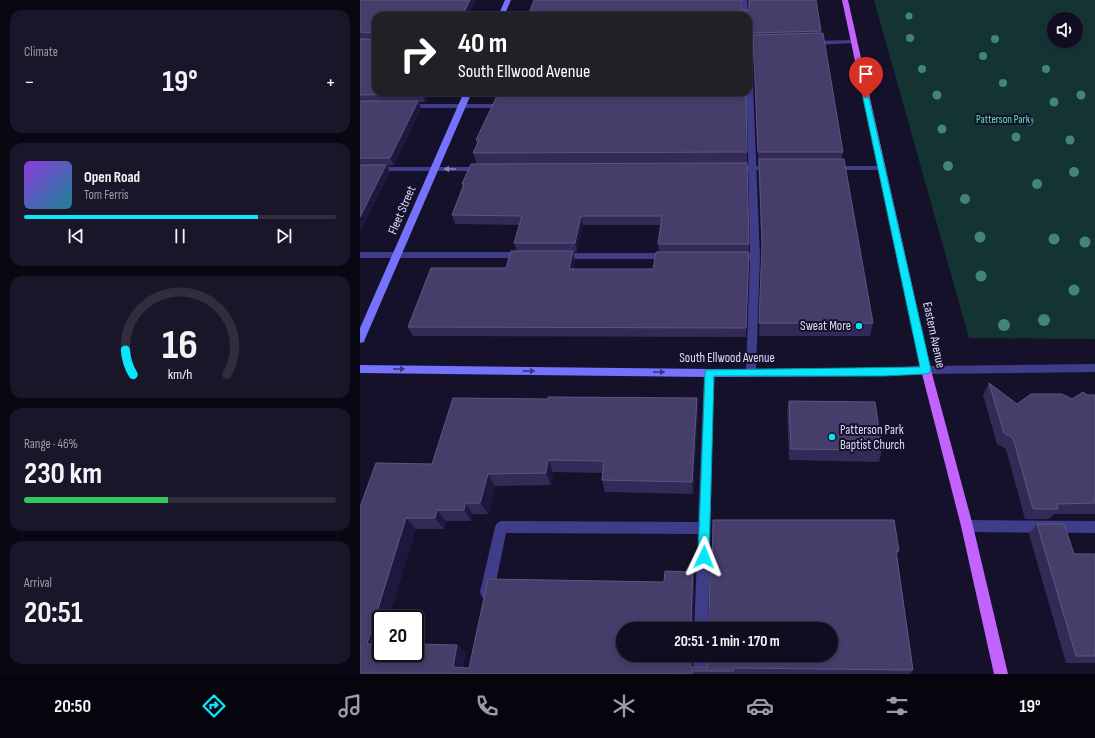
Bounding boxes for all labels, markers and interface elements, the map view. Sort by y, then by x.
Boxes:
map controls [1047,12,1083,48]
button: sound [1047,12,1083,48]
text: 40 m [458,27,507,60]
icon: right [392,28,444,80]
text: Climate [24,44,58,60]
pin [849,57,883,98]
text: South Ellwood Avenue [458,61,590,82]
icon: arrive [855,63,877,85]
text: 19° [162,64,198,100]
text: − [24,69,35,96]
text: + [325,69,336,96]
park label: Patterson Park [976,113,1031,126]
one-way arrow [443,166,456,172]
text: Open Road [84,168,140,187]
street label: Fleet Street [385,183,419,237]
text: Tom Ferris [84,187,129,203]
icon: previous [65,225,87,247]
icon: pause [169,225,191,247]
icon: next [273,225,295,247]
street label: Eastern Avenue [919,301,949,369]
place label: Sweat More [800,318,851,334]
text: 16 [162,321,198,370]
marker: Sweat More [854,321,864,331]
street label: South Ellwood Avenue [679,350,775,366]
text: km/h [168,366,192,383]
one-way arrow [393,366,406,372]
one-way arrow [523,367,535,374]
one-way arrow [653,369,666,375]
place label: Patterson Park Baptist Church [840,422,905,453]
marker: Patterson Park Baptist Church [827,432,837,442]
text: Range · 46% [24,436,78,452]
text: 230 km [24,456,102,492]
position arrow [683,536,725,578]
text: Arrival [24,575,52,591]
text: 20:51 [24,595,83,631]
speed limit sign: 20 [372,610,424,662]
text: 20:51 · 1 min · 170 m [674,632,780,651]
icon: directions [200,692,228,720]
icon: music [336,692,364,720]
icon: phone [473,692,501,720]
icon: climate [610,692,638,720]
icon: car [746,692,774,720]
icon: filters [883,692,911,720]
text: 20:50 [54,696,91,717]
text: 19° [1019,696,1041,717]

